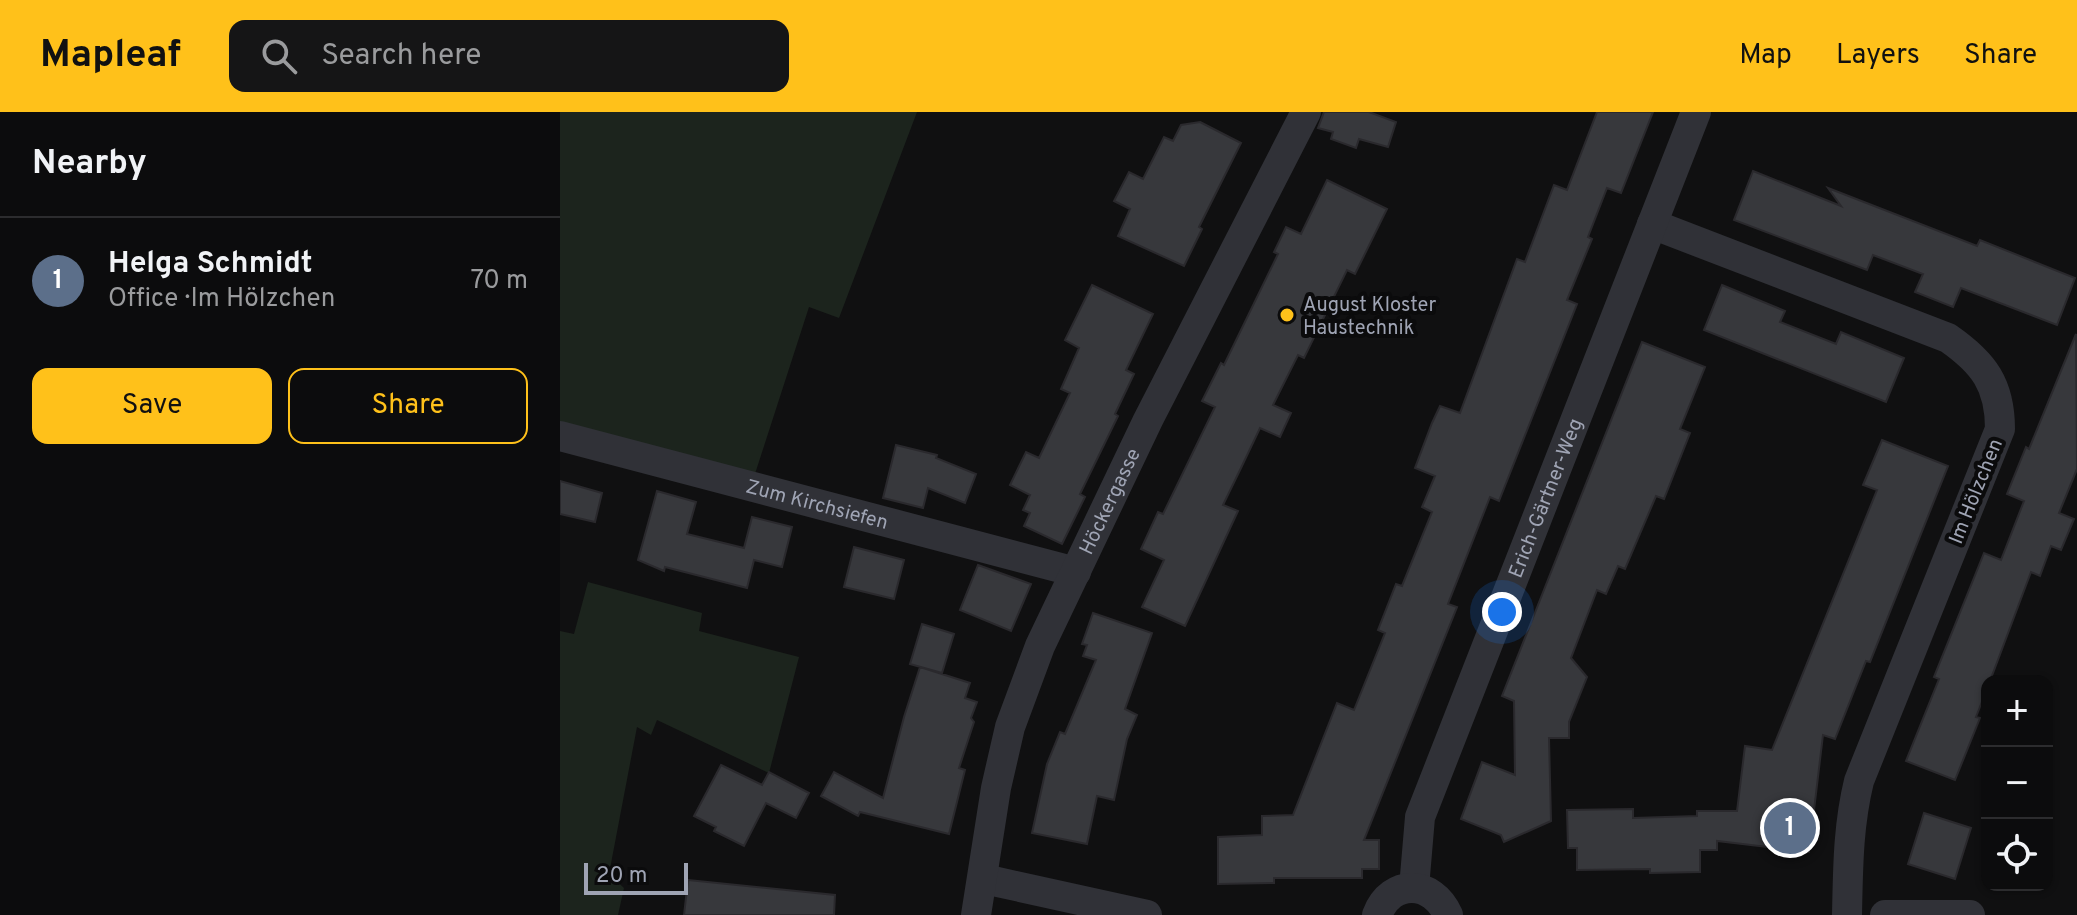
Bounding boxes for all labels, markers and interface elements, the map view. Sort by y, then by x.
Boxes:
search box [229,20,789,92]
text: Mapleaf [40,32,181,81]
icon: search [257,34,301,78]
text: Search here [321,38,481,75]
text: Map [1739,38,1792,74]
text: Layers [1836,38,1920,74]
text: Share [1964,38,2037,74]
text: Nearby [32,143,147,186]
text: Helga Schmidt [108,246,313,283]
text: 1 [53,265,63,298]
text: 70 m [470,265,528,298]
text: Office · Im Hölzchen [108,283,335,316]
place label: August Kloster Haustechnik [1303,293,1436,342]
marker: August Kloster Haustechnik [1278,306,1296,324]
button: Save [32,368,272,444]
button: Share [288,368,528,444]
street label: Erich-Gärtner-Weg [1504,415,1590,582]
street label: Im Hölzchen [1944,435,2010,548]
street label: Höckergasse [1074,445,1148,560]
street label: Zum Kirchsiefen [743,475,891,537]
your location [1482,592,1522,632]
map controls [1981,675,2053,891]
button: + [1981,675,2053,747]
button: − [1981,747,2053,819]
pin: 1 [1764,798,1816,858]
button: locate [1981,819,2053,891]
scale bar [584,859,688,895]
text: 20 m [596,863,647,890]

